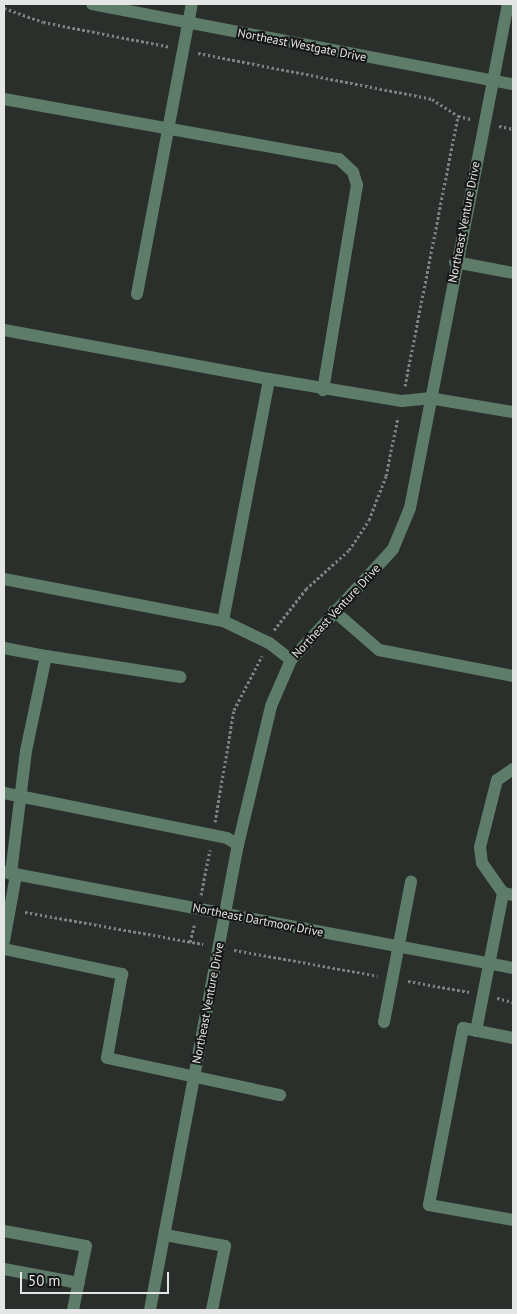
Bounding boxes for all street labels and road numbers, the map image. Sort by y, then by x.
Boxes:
street label: Northeast Westgate Drive [236,25,368,65]
street label: Northeast Venture Drive [445,160,483,284]
street label: Northeast Venture Drive [289,561,383,661]
street label: Northeast Dartmoor Drive [191,900,325,940]
street label: Northeast Venture Drive [189,941,227,1065]

